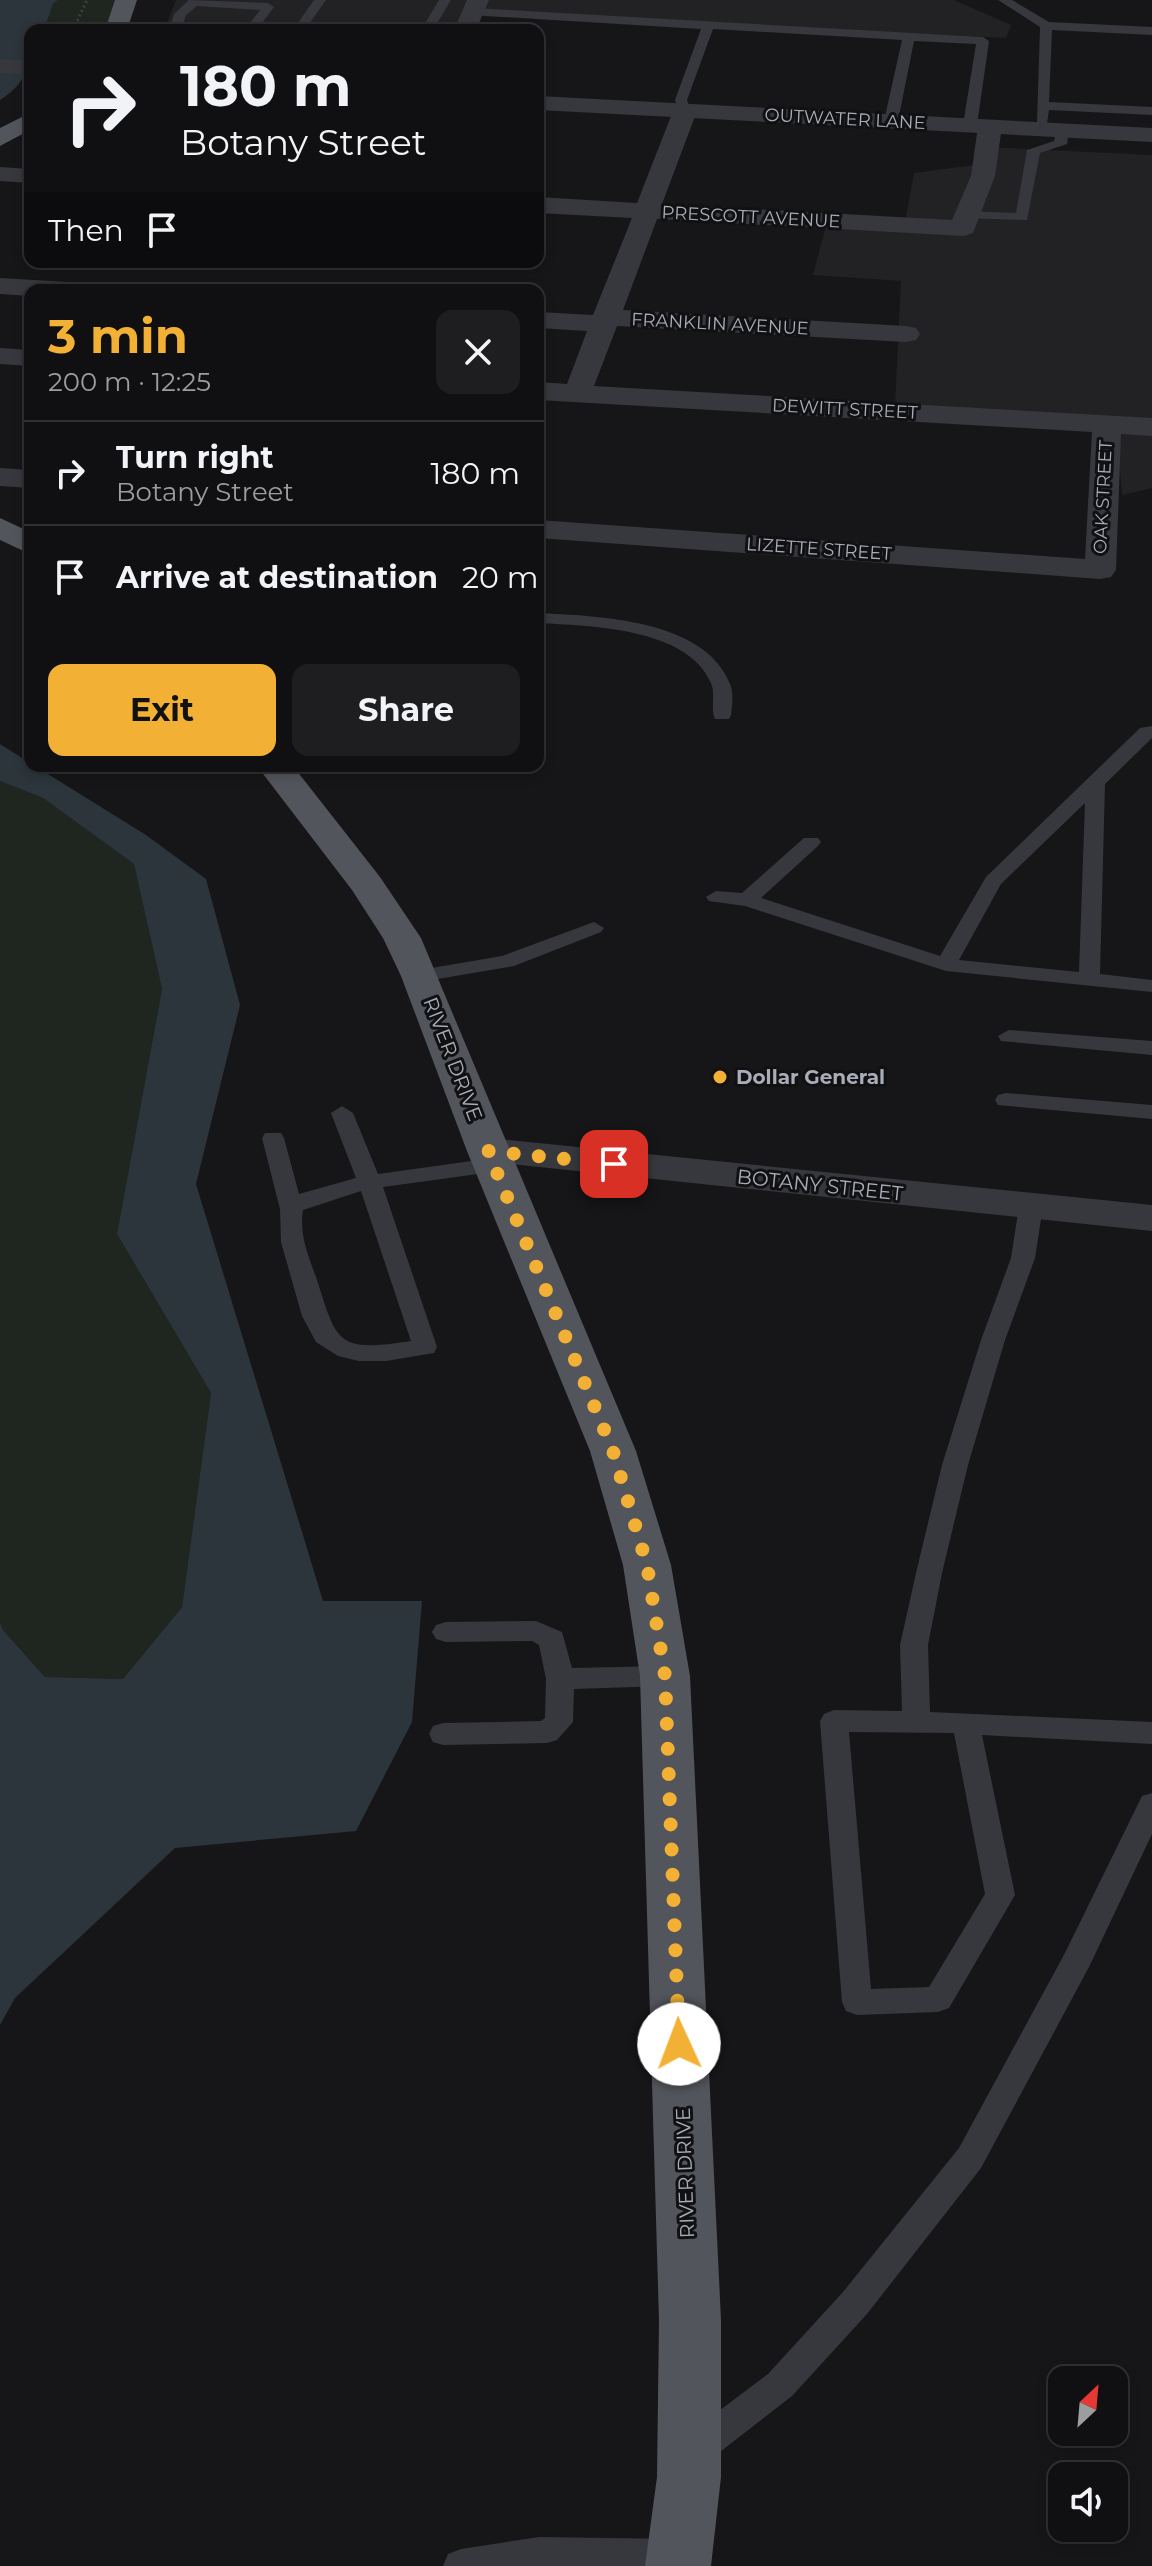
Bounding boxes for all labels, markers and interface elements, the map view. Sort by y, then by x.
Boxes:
text: 180 m [180,52,352,120]
icon: right [48,56,152,160]
street label: OUTWATER LANE [764,104,926,134]
text: Botany Street [180,120,426,164]
street label: PRESCOTT AVENUE [661,201,841,233]
icon: arrive [140,208,184,252]
text: Then [48,212,124,249]
text: 3 min [48,307,188,365]
street label: FRANKLIN AVENUE [631,308,809,340]
button: close [436,310,520,394]
text: 200 m · 12:25 [48,366,211,398]
street label: DEWITT STREET [771,394,919,424]
text: Turn right [116,439,273,476]
street label: OAK STREET [1089,439,1117,554]
icon: right [48,451,92,495]
text: 180 m [430,455,520,492]
text: Botany Street [116,476,294,508]
street label: LIZETTE STREET [745,533,893,565]
icon: arrive [48,555,92,599]
text: Arrive at destination [116,559,438,596]
text: 20 m [462,559,539,596]
button: Exit [48,664,276,756]
button: Share [292,664,520,756]
street label: RIVER DRIVE [418,994,488,1124]
place label: Dollar General [736,1065,885,1089]
marker: Dollar General [711,1068,729,1086]
pin [580,1130,648,1198]
icon: arrive [592,1142,636,1186]
street label: BOTANY STREET [736,1164,905,1206]
position arrow [637,2002,721,2086]
street label: RIVER DRIVE [671,2107,699,2239]
north arrow [1048,2366,1128,2446]
map controls [1048,2366,1128,2542]
button: sound [1048,2462,1128,2542]

